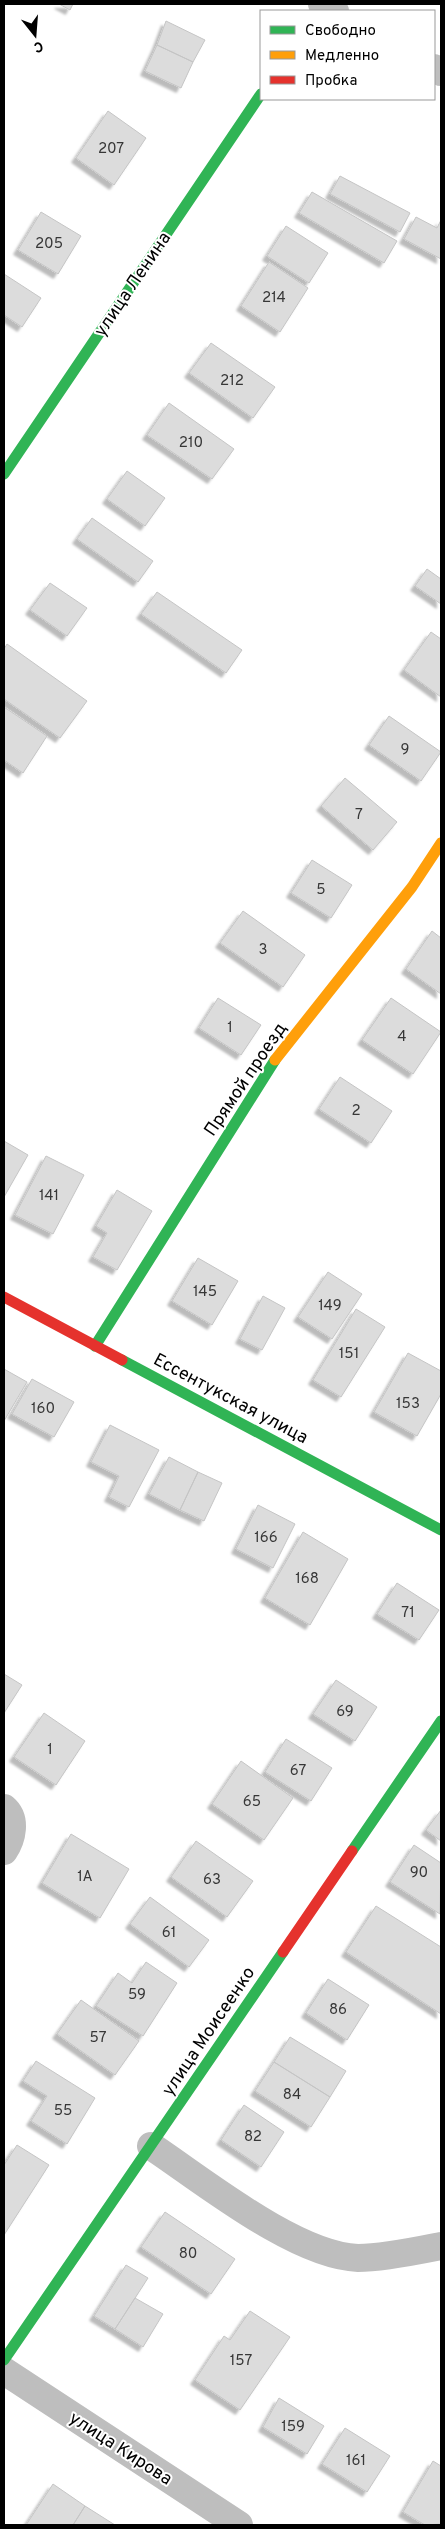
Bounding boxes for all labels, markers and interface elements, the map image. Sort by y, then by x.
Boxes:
north arrow [10,10,60,60]
legend [260,10,435,100]
text: Свободно [305,22,376,41]
text: С [32,37,45,55]
text: Медленно [305,47,379,66]
text: Пробка [305,72,357,91]
house number: 207 [98,140,124,159]
street label: улица Ленина [90,228,177,342]
house number: 205 [35,235,63,254]
house number: 214 [262,289,286,308]
house number: 212 [220,372,244,391]
house number: 210 [179,434,203,453]
house number: 9 [401,741,409,760]
house number: 7 [355,806,363,825]
house number: 5 [316,881,326,900]
house number: 3 [258,941,268,960]
street label: Прямой проезд [200,1019,293,1141]
house number: 1 [227,1019,233,1038]
house number: 4 [397,1028,407,1047]
house number: 2 [351,1102,361,1121]
house number: 141 [39,1187,59,1206]
house number: 145 [193,1283,217,1302]
house number: 149 [318,1297,342,1316]
house number: 151 [339,1345,359,1364]
street label: Ессентукская улица [149,1349,312,1450]
house number: 153 [396,1395,420,1414]
house number: 160 [31,1400,55,1419]
house number: 166 [254,1529,278,1548]
house number: 168 [295,1570,319,1589]
house number: 71 [401,1604,415,1623]
house number: 69 [336,1703,354,1722]
house number: 1 [47,1741,53,1760]
house number: 67 [290,1762,306,1781]
house number: 65 [243,1793,261,1812]
house number: 90 [410,1864,428,1883]
house number: 1А [77,1868,93,1887]
house number: 63 [203,1871,221,1890]
house number: 61 [162,1924,176,1943]
street label: улица Моисеенко [157,1963,261,2101]
house number: 59 [128,1986,146,2005]
house number: 86 [329,2001,347,2020]
house number: 57 [90,2029,107,2048]
house number: 84 [283,2086,301,2105]
house number: 55 [54,2102,72,2121]
house number: 82 [244,2128,262,2147]
house number: 80 [179,2245,197,2264]
house number: 157 [230,2352,252,2371]
street label: улица Кирова [64,2407,176,2491]
house number: 159 [281,2418,305,2437]
house number: 161 [346,2452,366,2471]

